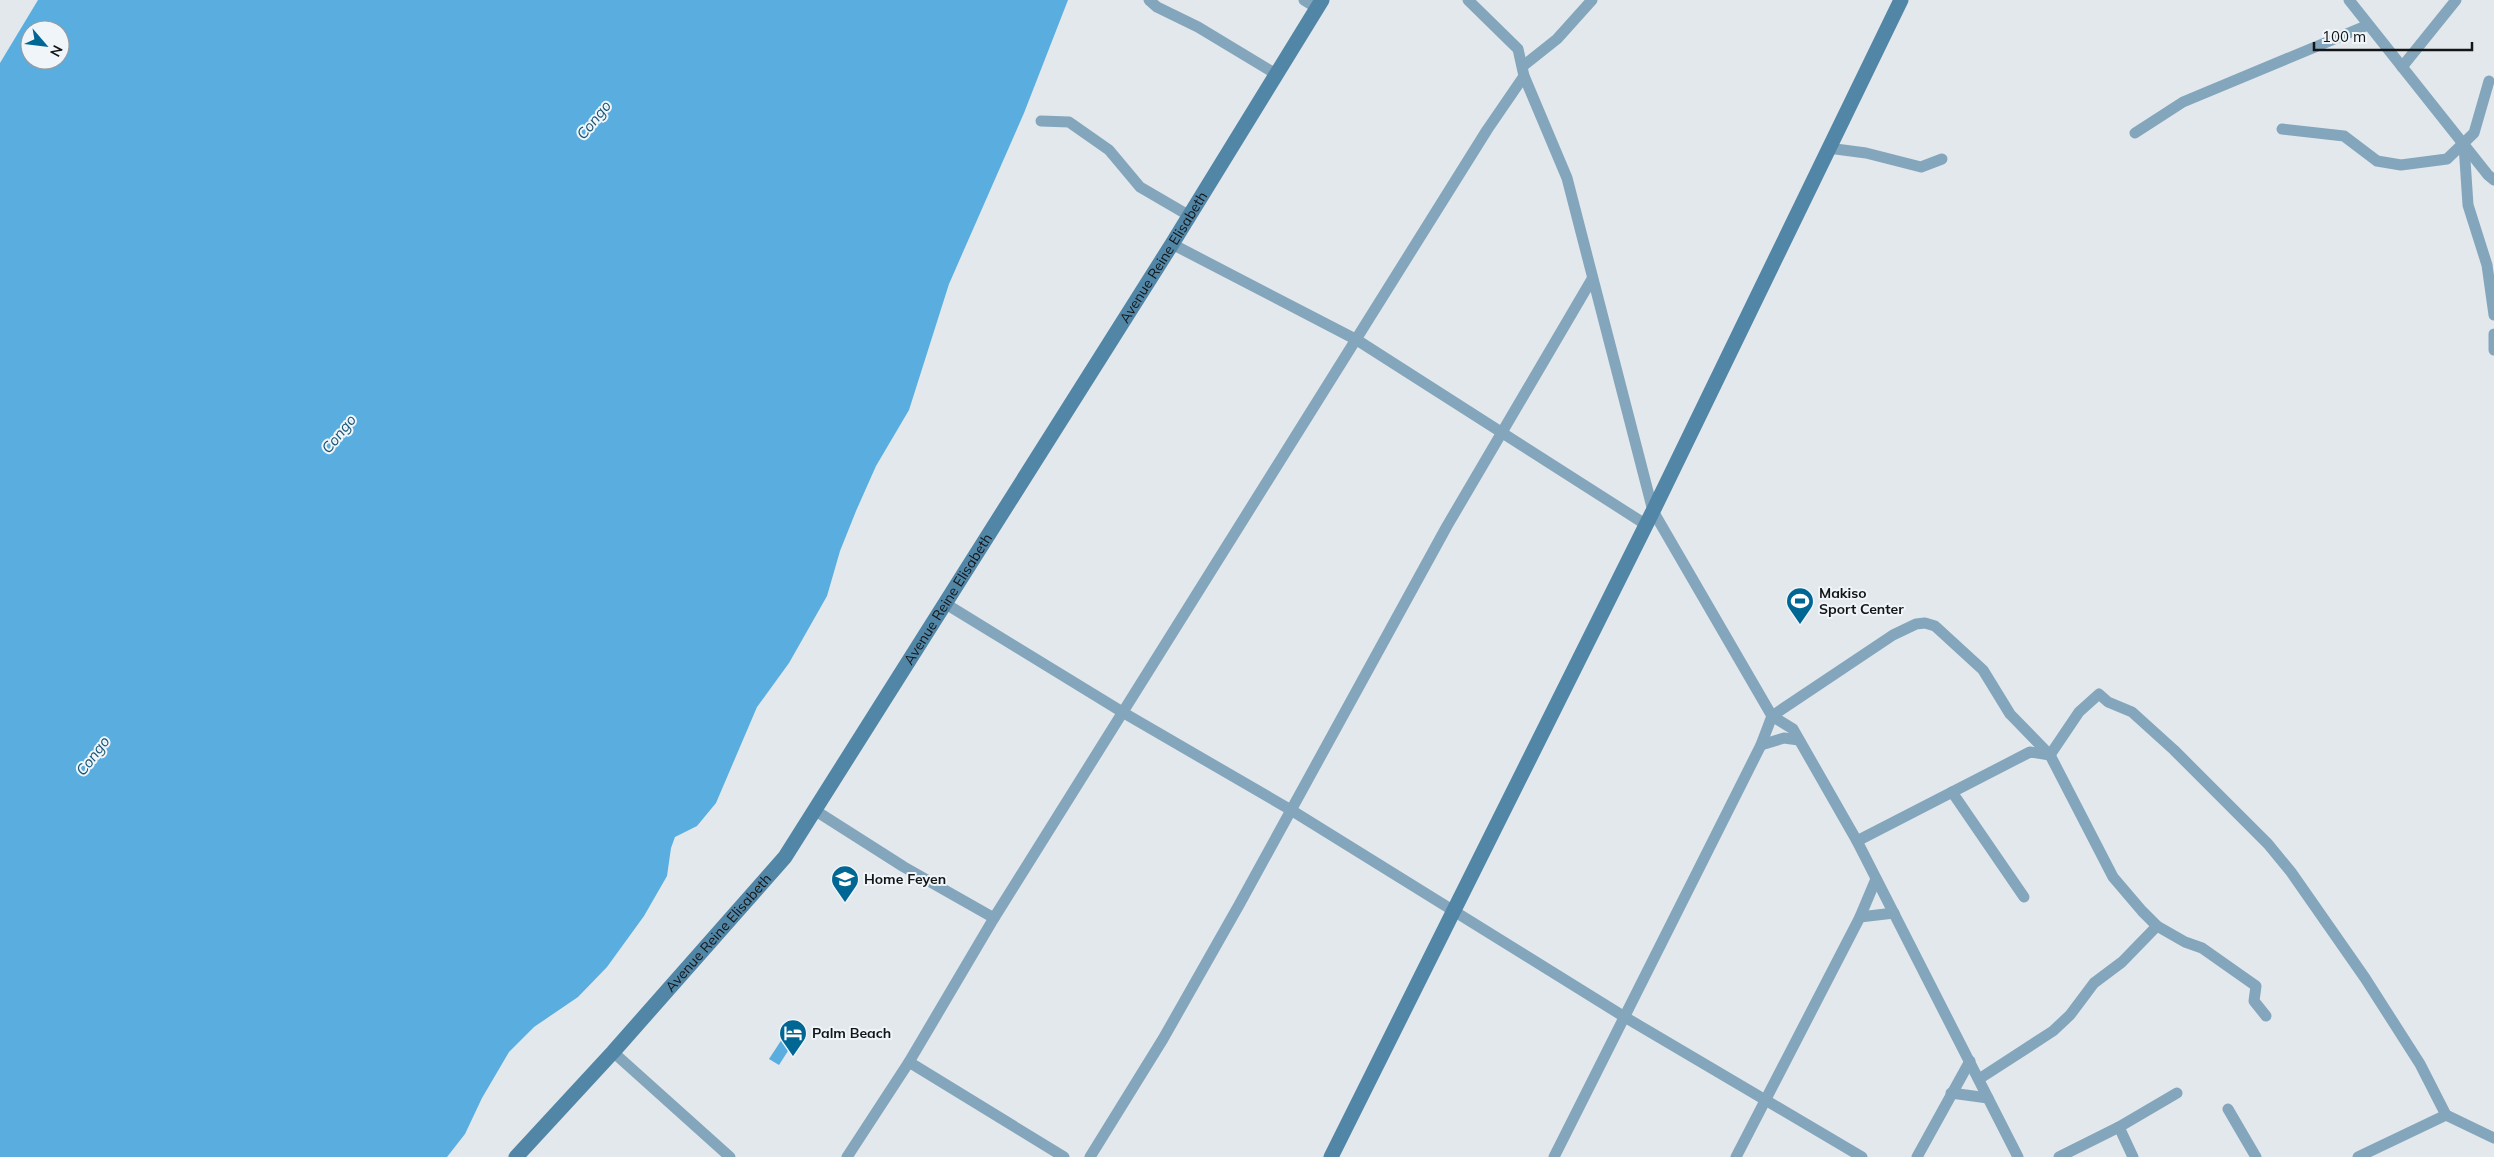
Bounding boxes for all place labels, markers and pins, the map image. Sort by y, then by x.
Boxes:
place label: Makiso Sport Center [1819,584,1904,618]
sports icon: Makiso Sport Center [1785,586,1815,625]
school or university icon: Home Feyen [830,864,860,903]
place label: Home Feyen [864,870,946,888]
hotel icon: Palm Beach [778,1018,808,1057]
place label: Palm Beach [812,1024,891,1042]

